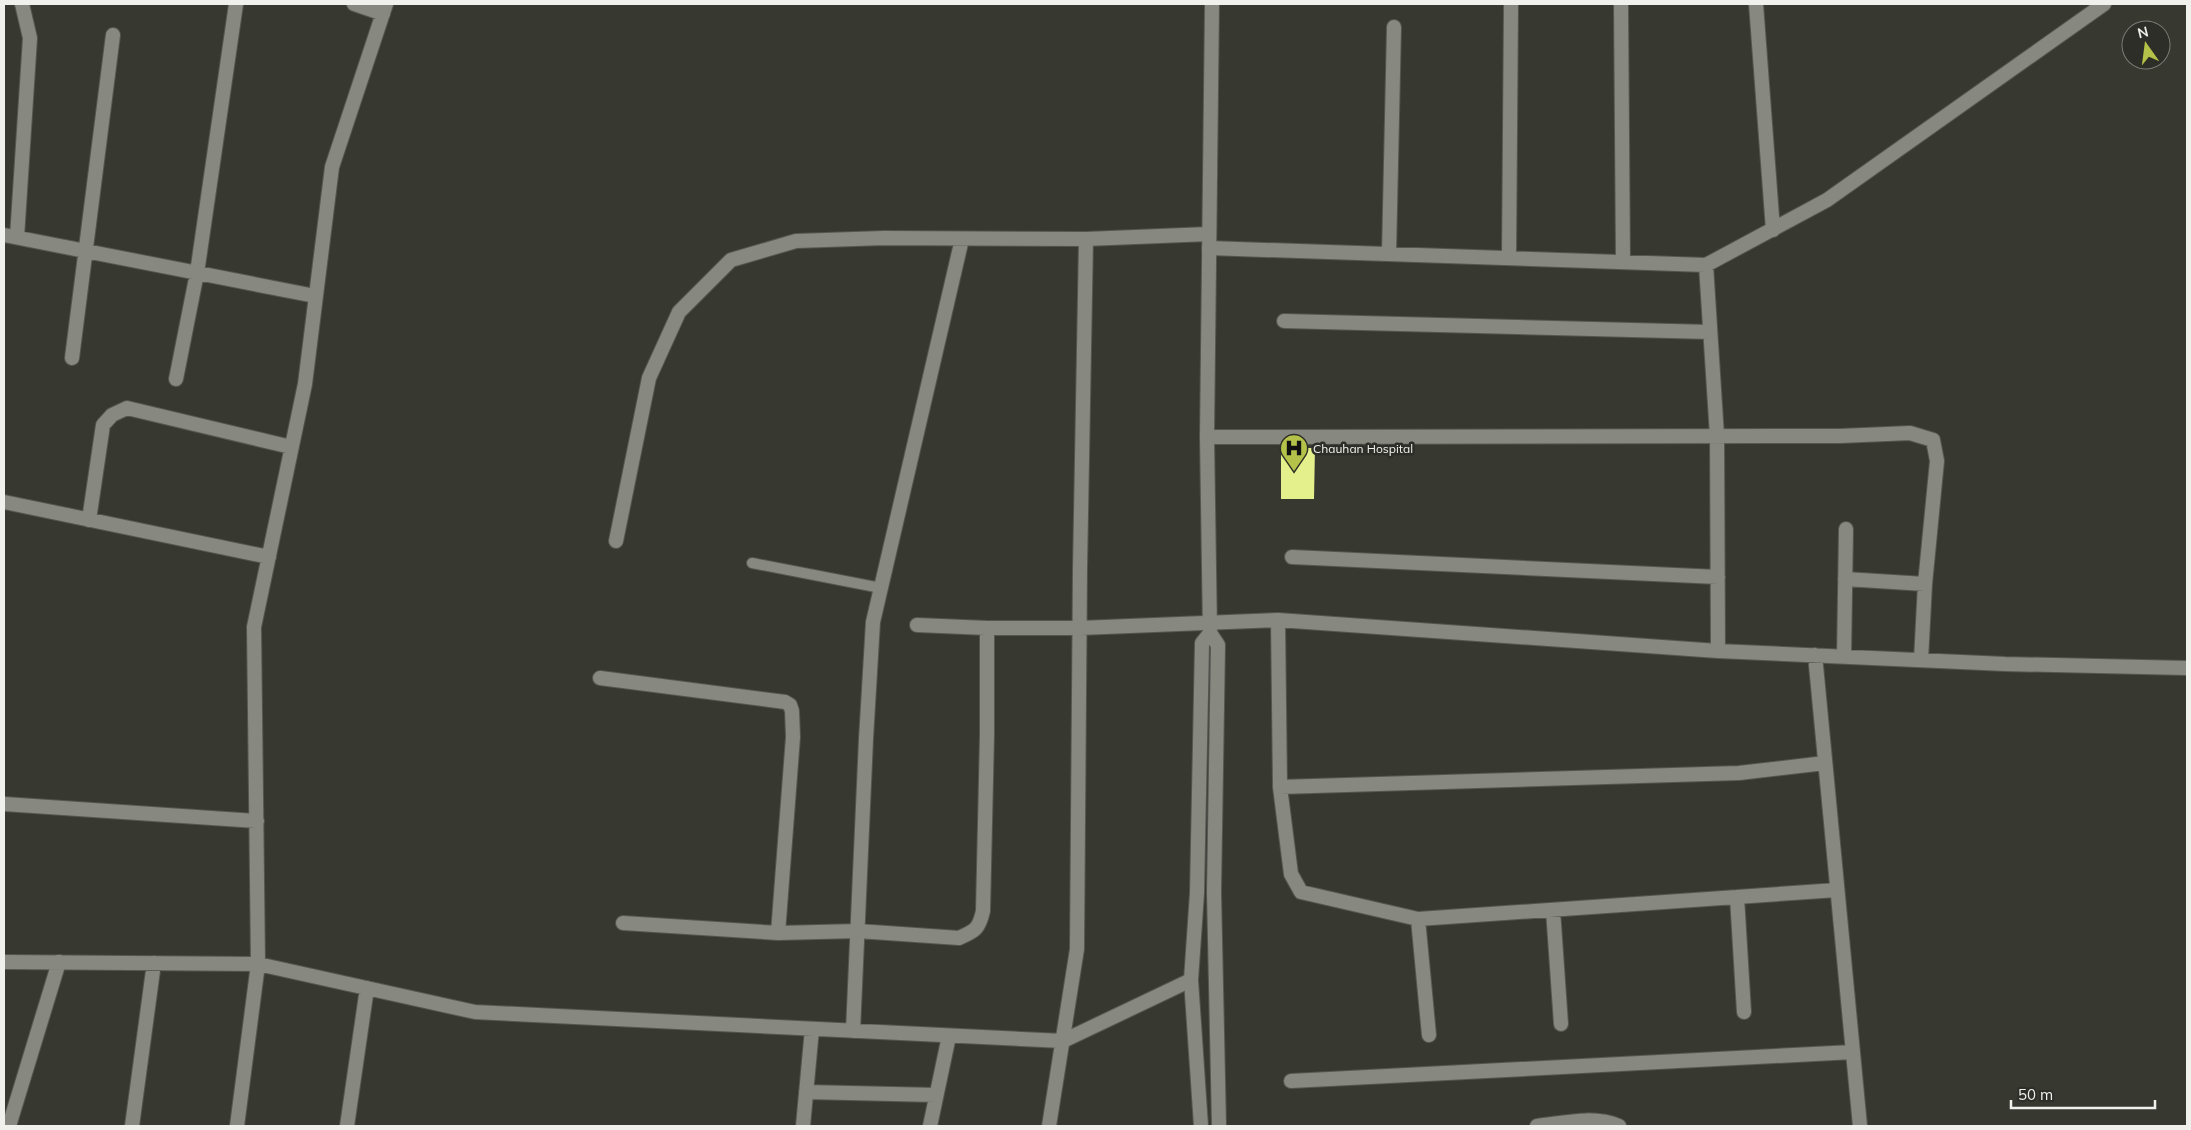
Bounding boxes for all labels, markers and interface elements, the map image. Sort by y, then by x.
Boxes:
north arrow [2121,20,2171,70]
text: N [2136,22,2150,42]
hospital icon: Chauhan Hospital [1279,433,1309,472]
place label: Chauhan Hospital [1313,441,1413,456]
scale bar [2011,1078,2155,1110]
text: 50 m [2018,1085,2053,1104]

